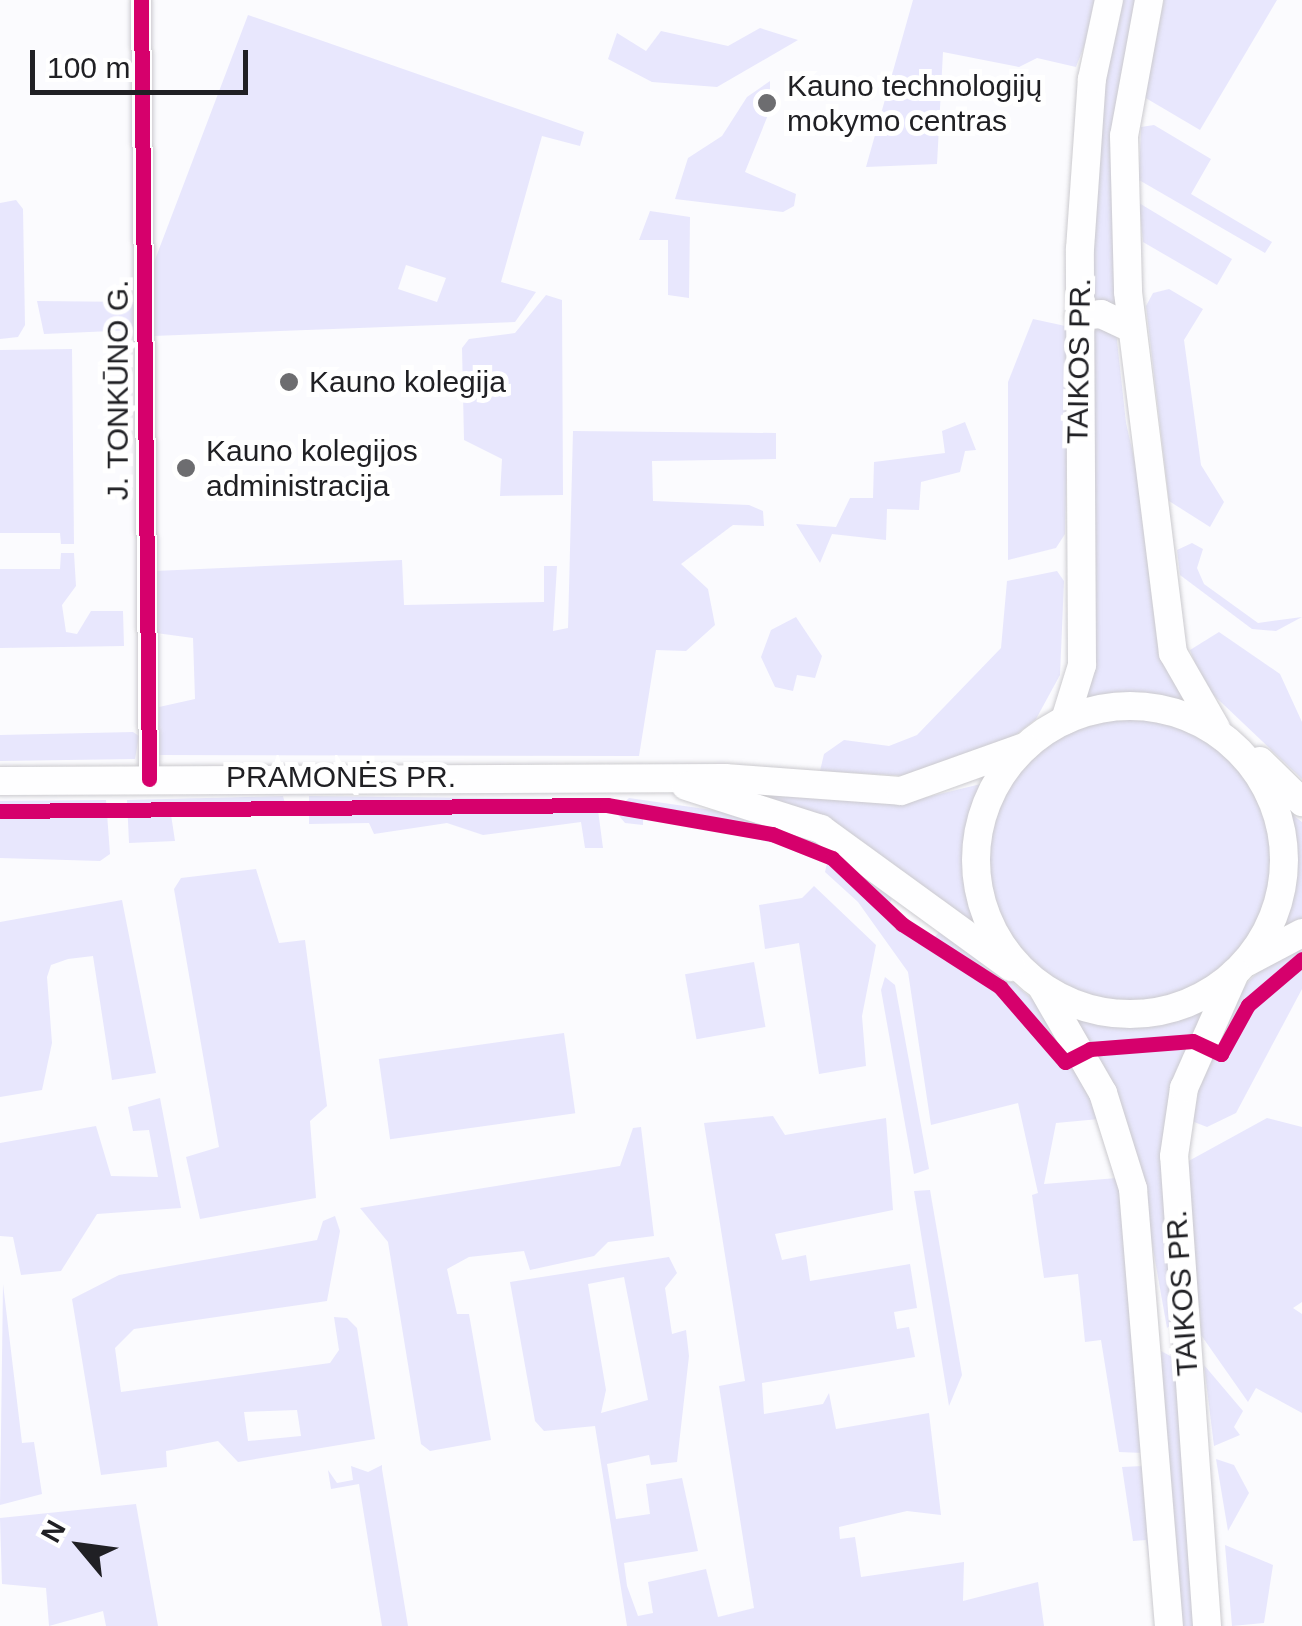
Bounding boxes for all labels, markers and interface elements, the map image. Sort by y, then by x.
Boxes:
scale bar [35,30,252,92]
text: 100 m [47,51,130,84]
place label: Kauno technologijų mokymo centras [787,68,1042,138]
marker: Kauno technologijų mokymo centras [756,92,778,114]
street label: TAIKOS PR. [1060,278,1098,444]
street label: J. TONKŪNO G. [100,279,136,501]
place label: Kauno kolegija [309,364,506,400]
marker: Kauno kolegija [278,371,300,393]
place label: Kauno kolegijos administracija [206,433,418,504]
marker: Kauno kolegijos administracija [175,457,197,479]
street label: PRAMONĖS PR. [226,759,456,795]
street label: TAIKOS PR. [1158,1209,1206,1377]
north arrow [30,1496,130,1596]
text: N [35,1515,72,1548]

